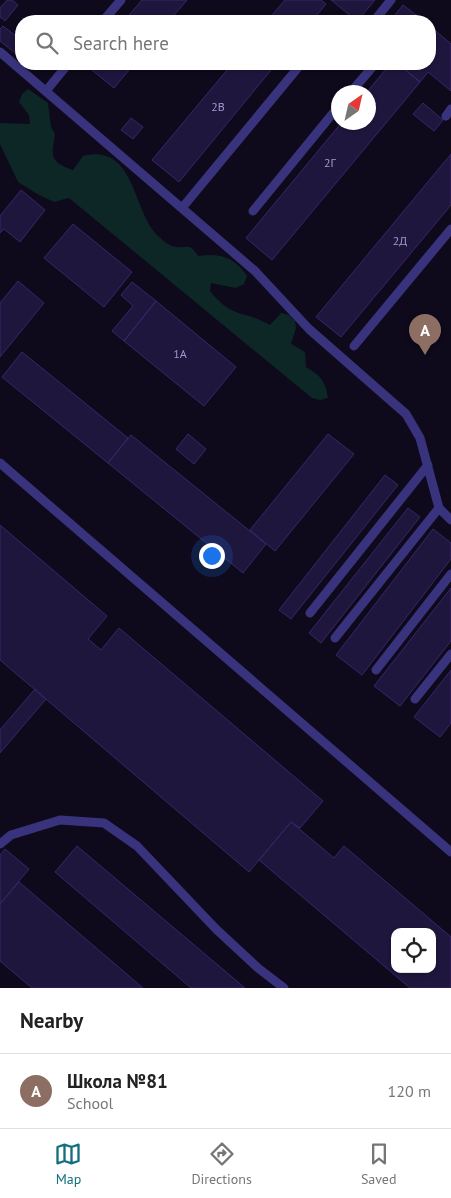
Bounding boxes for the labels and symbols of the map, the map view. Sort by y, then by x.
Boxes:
north arrow [331,85,376,130]
house number: 2В [211,99,225,114]
house number: 2Г [324,155,337,170]
house number: 2Д [393,233,407,248]
pin: A [409,314,441,355]
house number: 1А [173,346,187,361]
your location [199,543,225,569]

